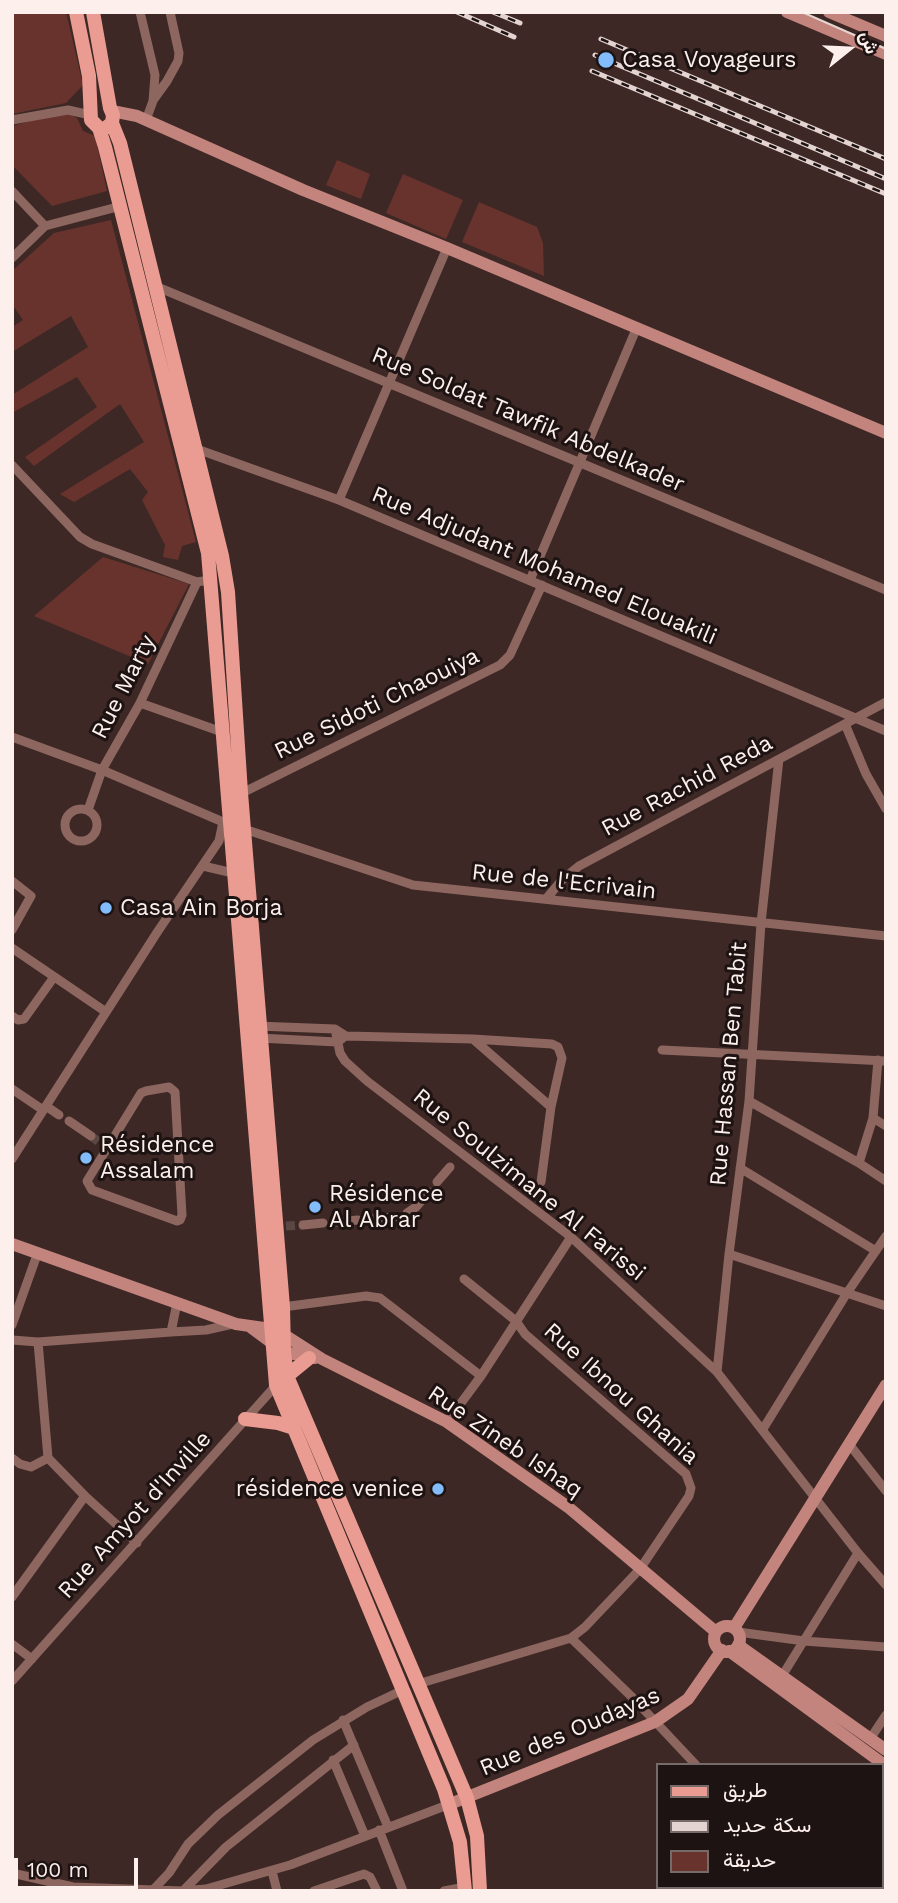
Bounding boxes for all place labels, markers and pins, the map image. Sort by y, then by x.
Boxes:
place label: Casa Voyageurs [622,46,796,74]
marker: Casa Voyageurs [596,50,616,70]
place label: Casa Ain Borja [120,894,282,922]
marker: Casa Ain Borja [98,900,114,916]
place label: Résidence Assalam [100,1131,214,1185]
marker: Résidence Assalam [78,1150,94,1166]
place label: Résidence Al Abrar [329,1180,443,1234]
marker: Résidence Al Abrar [307,1199,323,1215]
place label: résidence venice [236,1475,424,1503]
marker: résidence venice [430,1481,446,1497]

